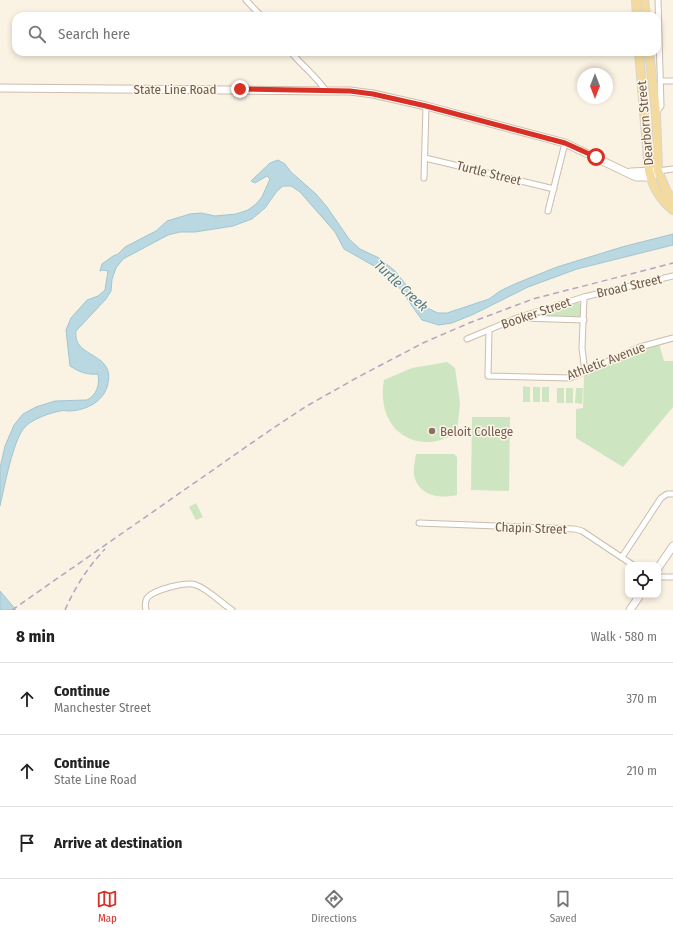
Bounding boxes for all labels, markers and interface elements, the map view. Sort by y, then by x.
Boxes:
search box [12,12,661,56]
icon: search [26,23,48,45]
text: Search here [58,25,130,43]
north arrow [577,68,613,104]
street label: Dearborn Street [634,79,656,166]
route end [231,80,249,98]
street label: State Line Road [134,82,216,97]
route start [587,148,605,166]
street label: Turtle Street [455,158,523,188]
water label: Turtle Creek [371,257,431,315]
street label: Broad Street [595,271,664,301]
street label: Booker Street [499,294,574,332]
street label: Athletic Avenue [565,339,647,383]
place label: Beloit College [440,424,513,439]
marker: Beloit College [427,426,437,436]
street label: Chapin Street [495,519,568,537]
map controls [625,562,661,598]
button: locate [625,562,661,598]
text: 8 min [16,626,55,647]
text: Walk · 580 m [591,629,657,644]
text: Continue [54,682,110,700]
icon: ahead [16,688,38,710]
text: 370 m [626,691,657,706]
text: Manchester Street [54,700,151,715]
text: Continue [54,754,110,772]
icon: ahead [16,760,38,782]
text: 210 m [627,763,657,778]
text: State Line Road [54,772,137,787]
icon: arrive [16,832,38,854]
text: Arrive at destination [54,834,182,852]
tab: Map [96,888,118,925]
tab: Directions [311,888,357,925]
tab: Saved [550,888,577,925]

